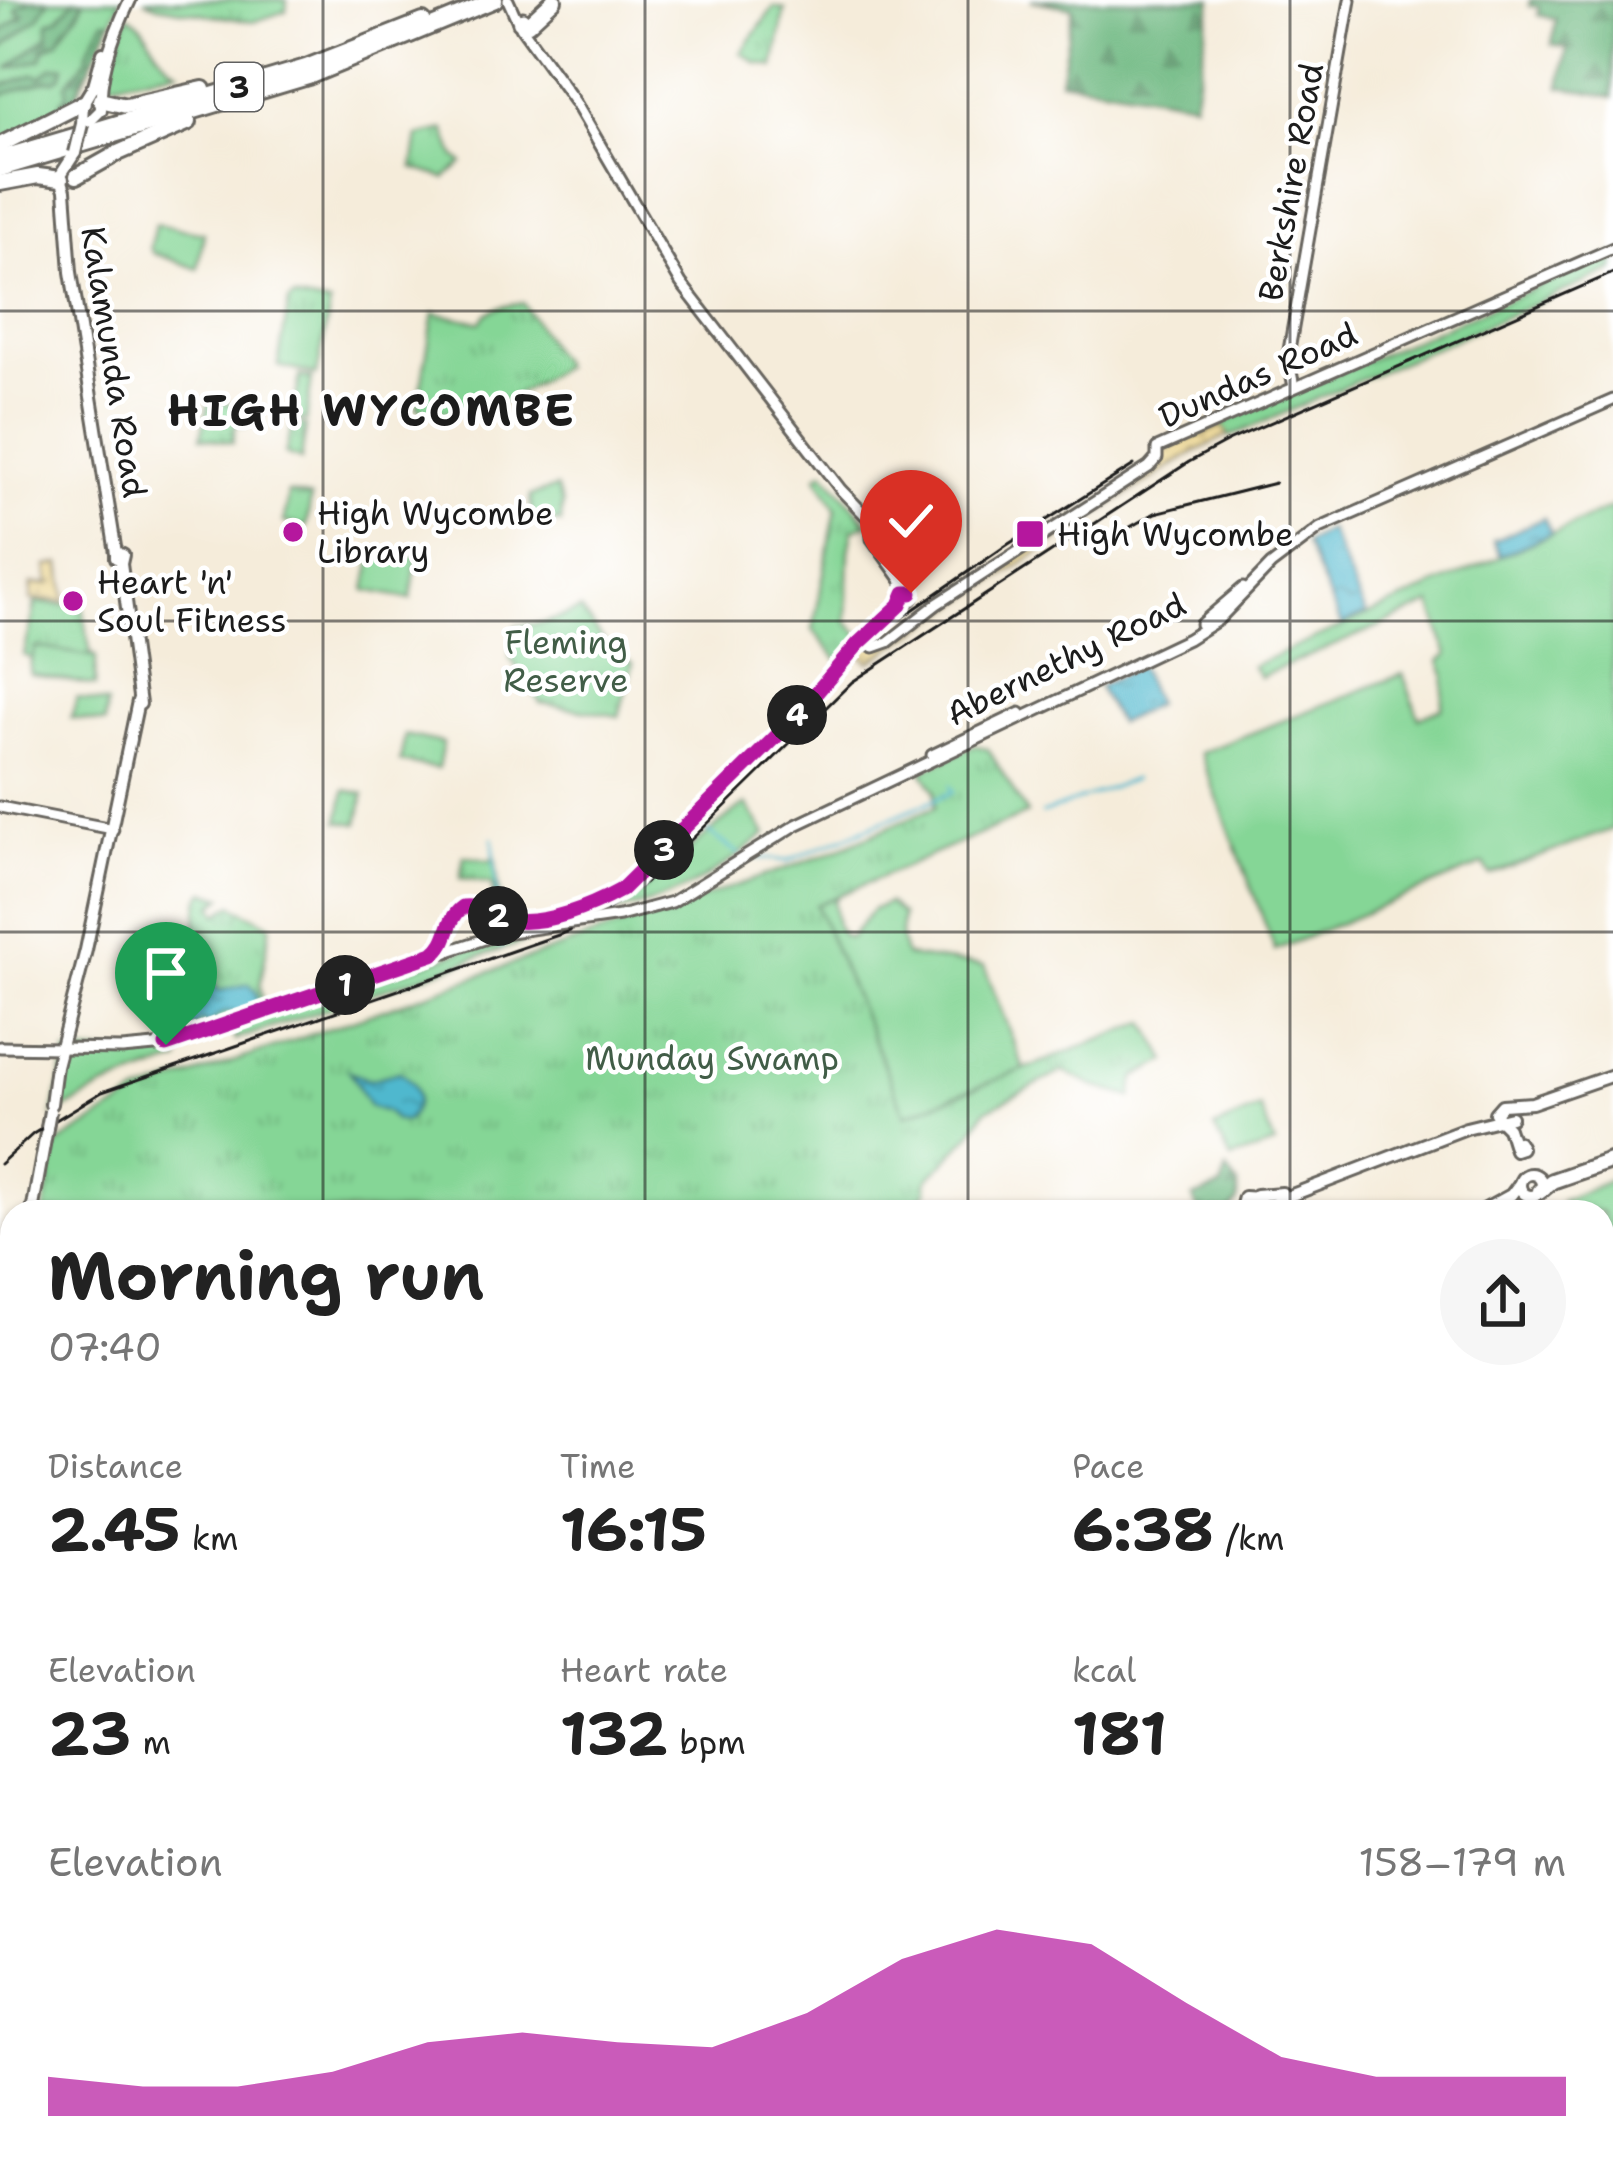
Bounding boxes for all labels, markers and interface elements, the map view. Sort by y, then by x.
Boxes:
street label: Berkshire Road [1248,59,1334,305]
road number: 3 [215,63,263,111]
street label: Kalamunda Road [70,223,158,501]
street label: Dundas Road [1152,311,1364,439]
district label: HIGH WYCOMBE [167,380,577,440]
pin [860,470,962,593]
icon: check [878,488,944,554]
place label: High Wycombe Library [317,491,554,574]
place label: High Wycombe [1057,512,1294,557]
marker: High Wycombe [1014,518,1046,550]
marker: High Wycombe Library [280,519,306,545]
place label: Heart 'n' Soul Fitness [97,560,287,643]
street label: Abernethy Road [939,582,1193,736]
marker: Heart 'n' Soul Fitness [60,588,86,614]
park label: Fleming Reserve [503,620,629,703]
pin: 4 [767,685,827,745]
text: 4 [785,692,809,737]
pin: 3 [634,820,694,880]
text: 3 [652,827,676,872]
pin: 2 [468,886,528,946]
text: 2 [486,893,510,938]
pin [115,922,217,1045]
icon: arrive [133,940,199,1006]
pin: 1 [315,955,375,1015]
text: 1 [337,962,353,1007]
park label: Munday Swamp [585,1036,839,1081]
text: Morning run [48,1232,484,1320]
button: share [1440,1239,1566,1365]
text: 07:40 [48,1321,162,1373]
text: Distance [48,1444,183,1489]
text: Time [560,1444,636,1489]
text: Pace [1072,1444,1145,1489]
text: 2.45 [48,1489,181,1569]
text: 16:15 [560,1489,707,1569]
text: 6:38 [1072,1489,1214,1569]
text: km [181,1516,239,1561]
text: /km [1214,1516,1285,1561]
text: Elevation [48,1648,196,1693]
text: Heart rate [560,1648,728,1693]
text: kcal [1072,1648,1136,1693]
text: 23 [48,1693,131,1773]
text: 132 [560,1693,668,1773]
text: 181 [1072,1693,1167,1773]
text: m [131,1720,171,1765]
text: bpm [668,1720,746,1765]
text: Elevation [48,1836,223,1888]
text: 158–179 m [1358,1836,1566,1888]

